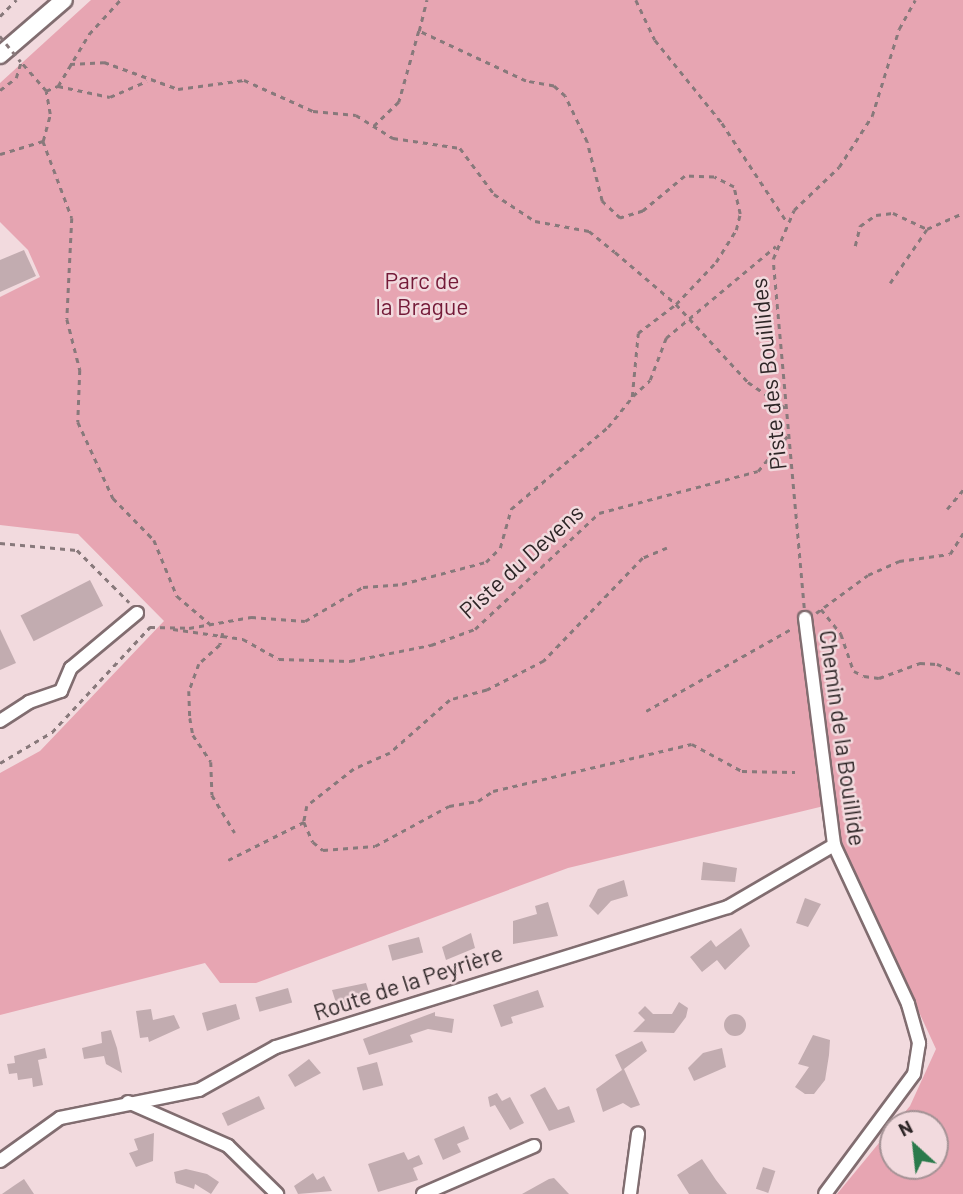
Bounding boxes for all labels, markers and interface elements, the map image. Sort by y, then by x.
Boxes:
park label: Parc de la Brague [375,266,469,320]
street label: Piste des Bouillides [744,277,792,471]
street label: Piste du Devens [453,498,589,624]
street label: Chemin de la Bouillide [814,628,872,848]
street label: Route de la Peyrière [310,938,506,1026]
north arrow [879,1110,949,1180]
text: N [894,1115,916,1141]

